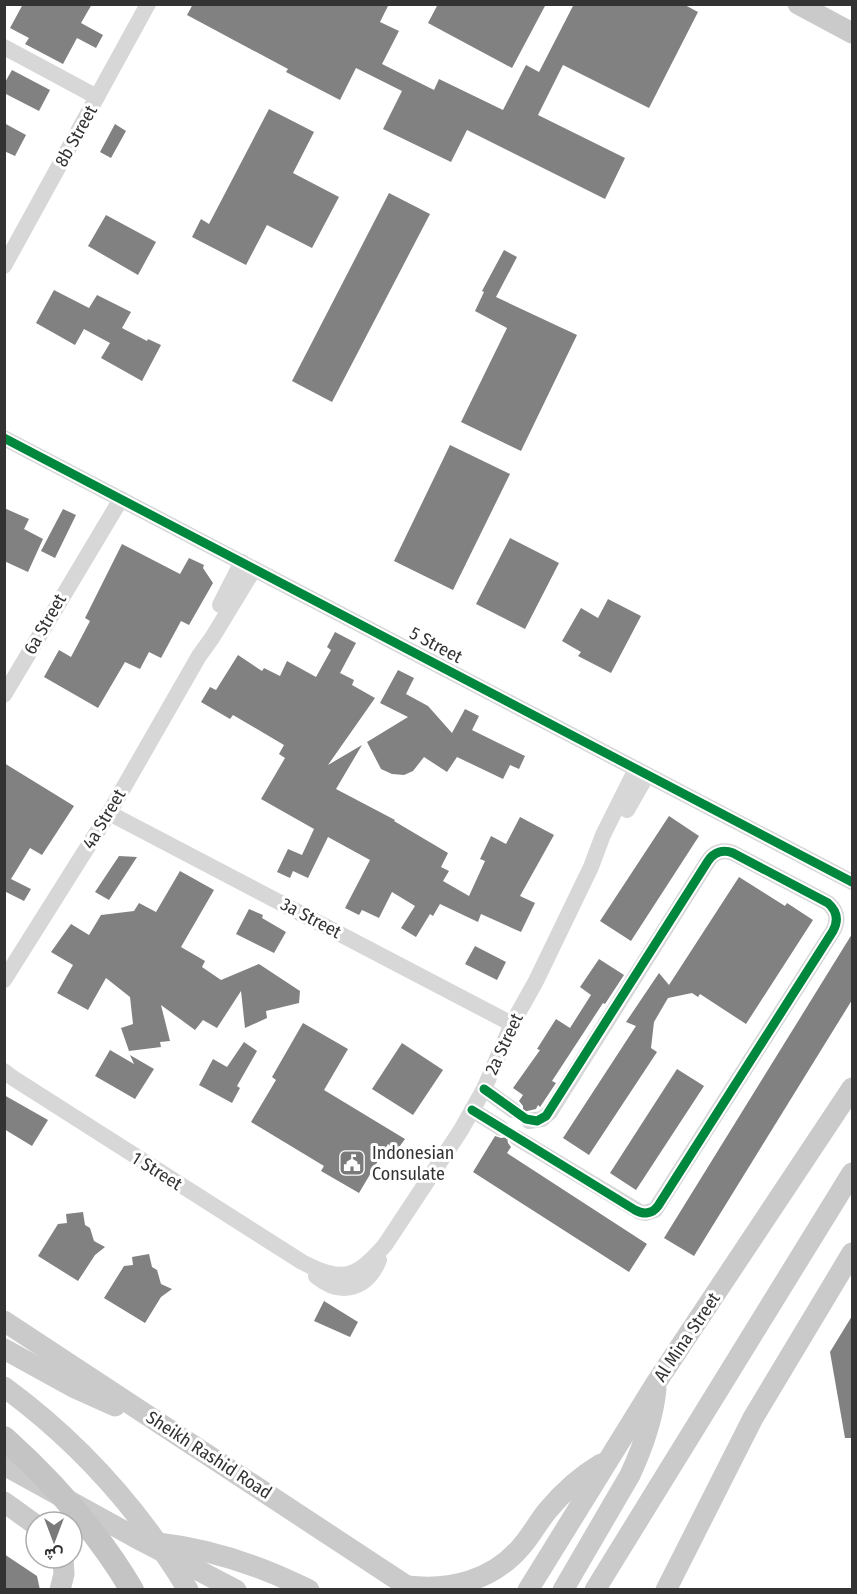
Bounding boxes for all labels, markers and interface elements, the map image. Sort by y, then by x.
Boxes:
street label: 8b Street [50,101,102,171]
street label: 6a Street [19,590,71,658]
street label: 5 Street [406,622,466,668]
street label: 4a Street [78,785,130,853]
street label: 3a Street [277,893,345,943]
street label: 2a Street [480,1010,528,1078]
place label: Indonesian Consulate [372,1142,454,1185]
street label: 1 Street [128,1147,186,1195]
public building icon: Indonesian Consulate [337,1148,367,1178]
street label: Al Mina Street [649,1288,725,1386]
street label: Sheikh Rashid Road [142,1406,276,1504]
north arrow [24,1510,84,1570]
text: ش [44,1545,64,1564]

